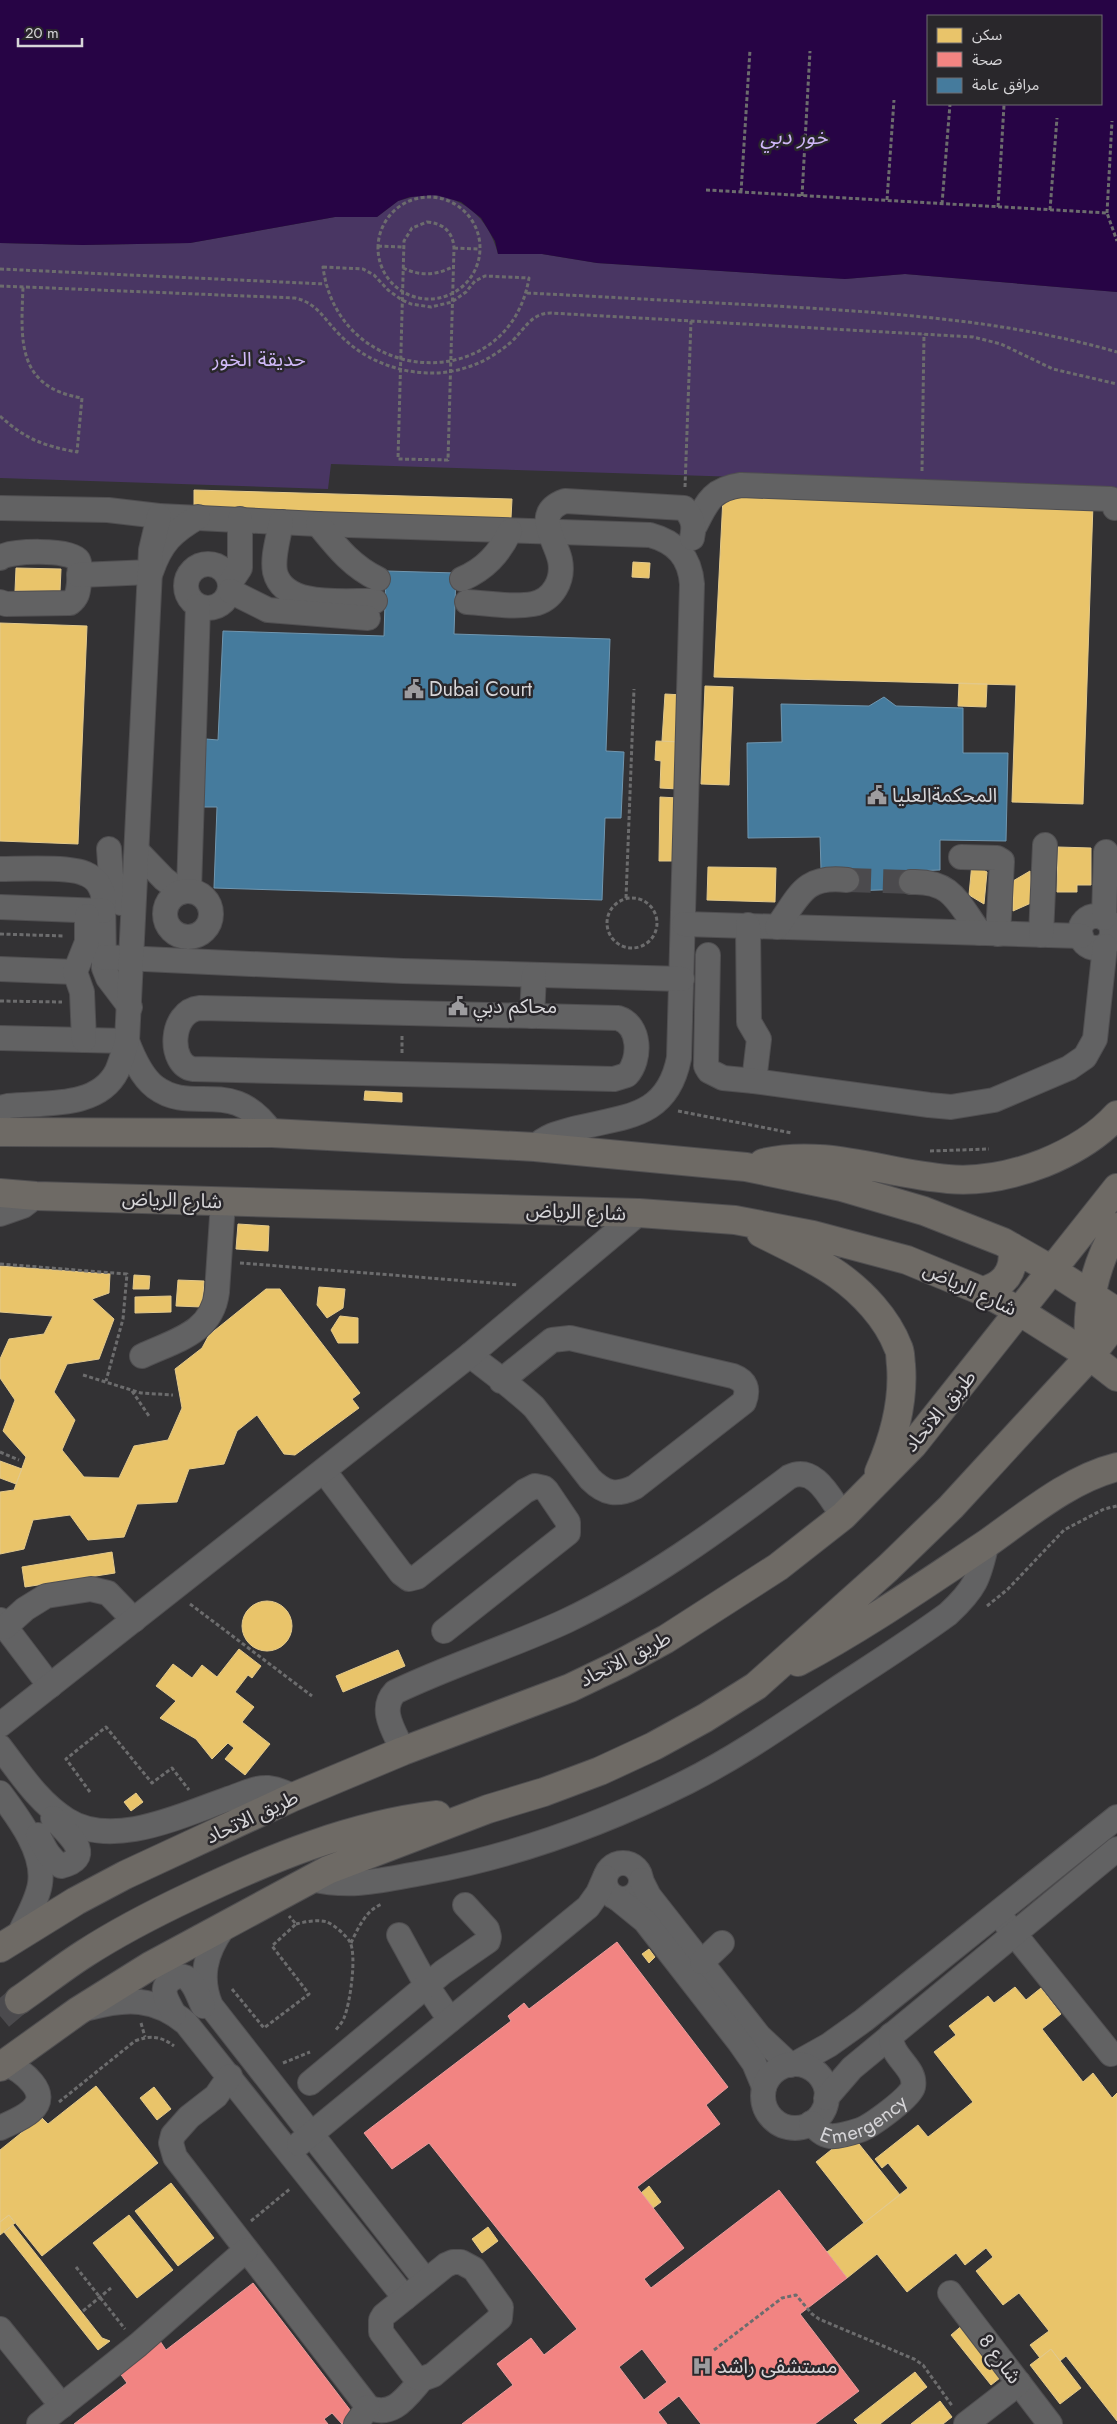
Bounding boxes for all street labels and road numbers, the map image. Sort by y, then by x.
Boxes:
street label: شارع الرياض [121,1184,223,1216]
street label: شارع الرياض [525,1196,627,1228]
street label: شارع الرياض [918,1255,1022,1323]
street label: طريق الاتحاد [897,1364,983,1458]
street label: طريق الاتحاد [574,1623,676,1695]
street label: طريق الاتحاد [201,1783,303,1851]
street label: Emergency [816,2088,914,2151]
street label: شارع 8 [972,2328,1028,2390]

